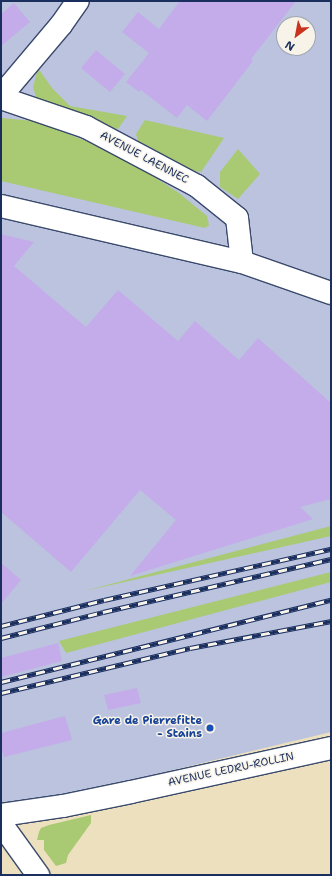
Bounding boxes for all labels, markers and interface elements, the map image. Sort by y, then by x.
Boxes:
north arrow [276,16,316,56]
text: N [282,37,298,54]
street label: AVENUE LAENNEC [98,129,190,187]
place label: Gare de Pierrefitte - Stains [93,715,202,741]
marker: Gare de Pierrefitte - Stains [205,723,215,733]
street label: AVENUE LEDRU-ROLLIN [167,750,295,790]

